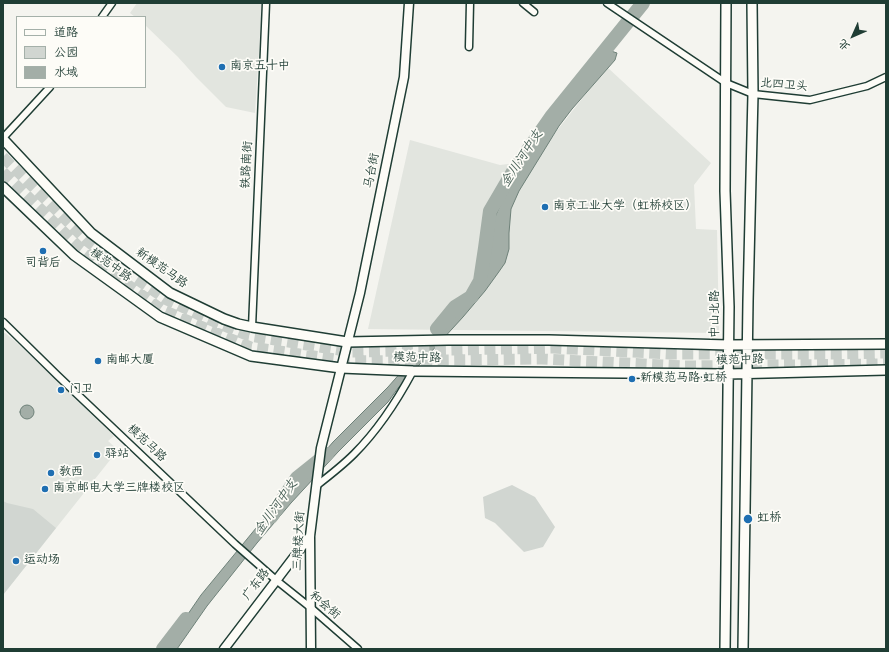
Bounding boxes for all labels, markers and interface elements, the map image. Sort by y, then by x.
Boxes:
legend [16,16,146,88]
north arrow [833,16,873,56]
text: 道路 [54,23,78,42]
text: 北 [834,34,855,55]
text: 公园 [54,43,78,62]
place label: 南京五十中 [230,60,290,74]
marker: 南京五十中 [217,62,227,72]
text: 水域 [54,63,78,82]
street label: 北四卫头 [759,77,809,95]
water label: 金川河中支 [499,127,547,191]
street label: 铁路南街 [240,141,256,189]
street label: 马台街 [362,152,384,190]
place label: 南京工业大学（虹桥校区） [553,200,697,214]
marker: 南京工业大学（虹桥校区） [540,202,550,212]
marker: 司背后 [38,246,48,256]
street label: 模范中路 [86,246,134,286]
street label: 新模范马路 [132,246,190,292]
place label: 司背后 [25,257,61,271]
street label: 中山北路 [709,290,723,338]
street label: 模范中路 [393,351,441,367]
street label: 模范中路 [716,353,764,369]
place label: 南邮大厦 [106,354,154,368]
marker: 南邮大厦 [93,356,103,366]
place label: 新模范马路·虹桥 [640,372,727,386]
marker: 新模范马路·虹桥 [627,374,637,384]
place label: 门卫 [69,383,93,397]
marker: 门卫 [56,385,66,395]
street label: 模范马路 [124,422,168,466]
place label: 驿站 [105,448,129,462]
marker: 驿站 [92,450,102,460]
place label: 教西 [59,466,83,480]
marker: 教西 [46,468,56,478]
water label: 金川河中支 [252,477,302,539]
place label: 南京邮电大学三牌楼校区 [53,482,185,496]
marker: 南京邮电大学三牌楼校区 [40,484,50,494]
street label: 三牌楼大街 [291,511,309,571]
place label: 虹桥 [757,512,781,526]
marker: 虹桥 [742,513,754,525]
place label: 运动场 [24,554,60,568]
marker: 运动场 [11,556,21,566]
street label: 广东路 [240,566,274,604]
street label: 和会街 [306,589,342,623]

